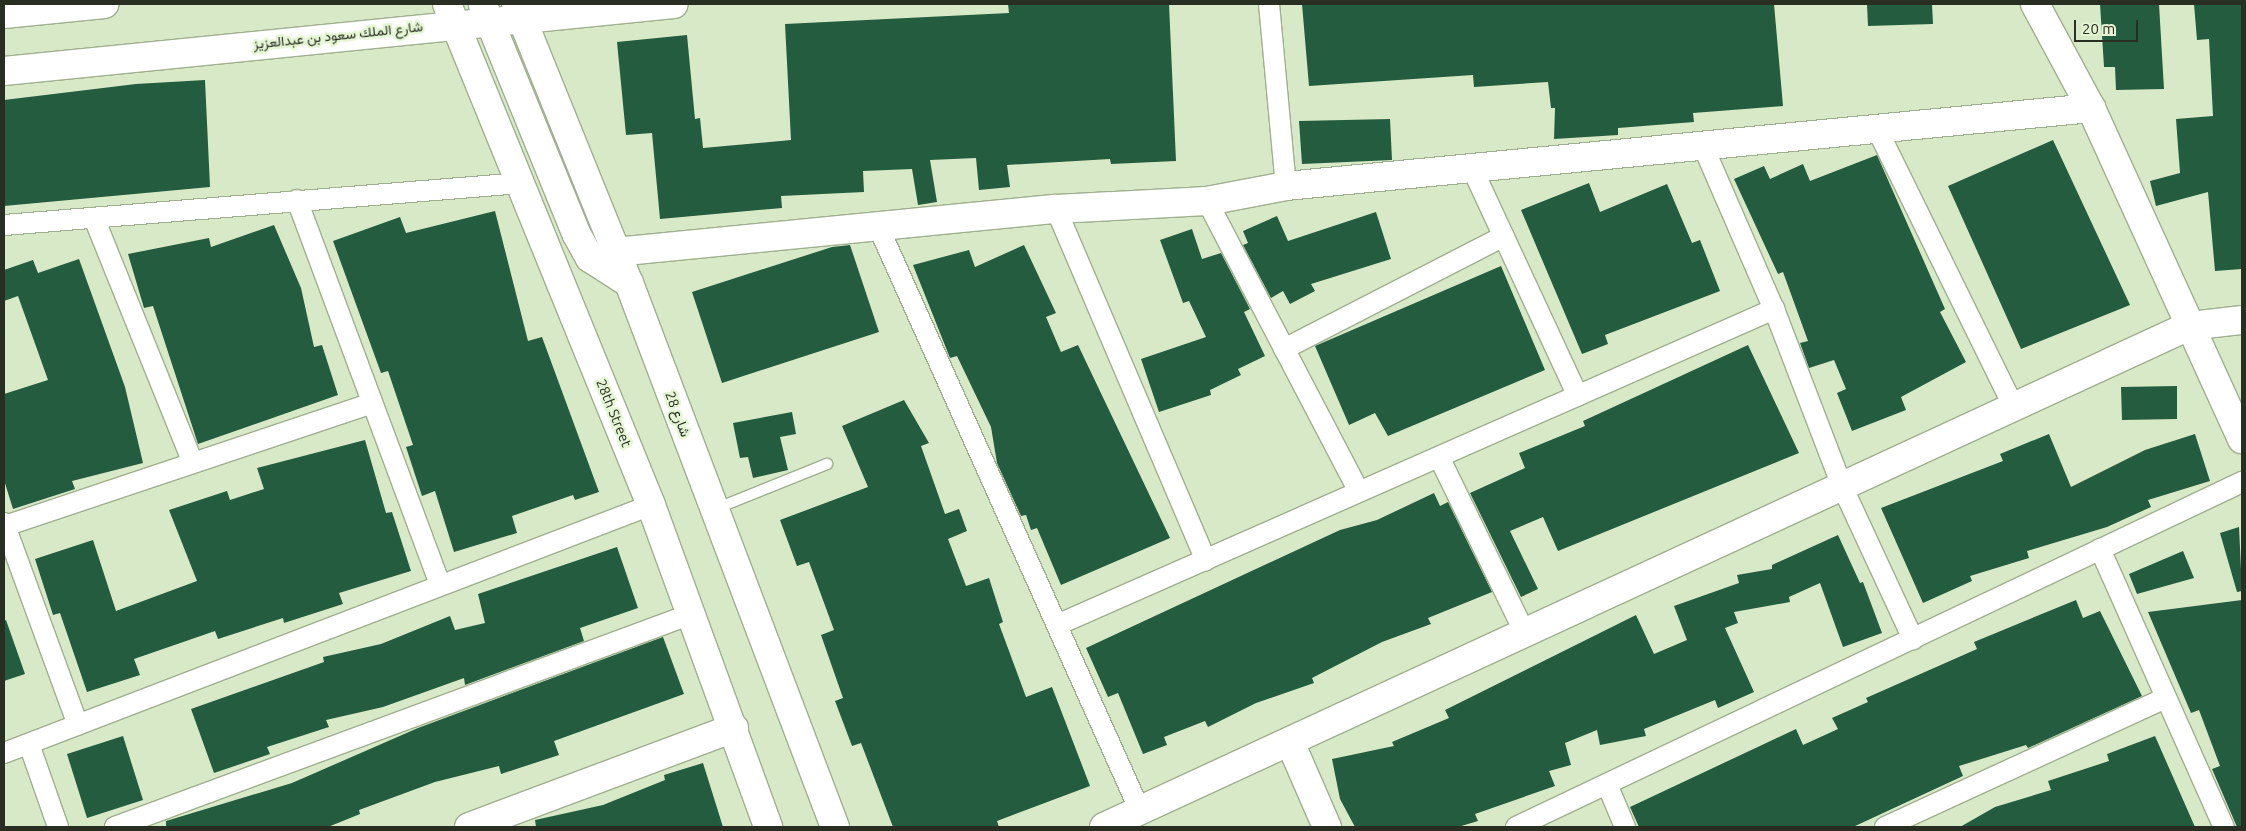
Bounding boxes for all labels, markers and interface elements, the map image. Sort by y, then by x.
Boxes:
scale bar [2076,10,2140,42]
street label: شارع الملك سعود بن عبدالعزيز [252,18,424,52]
text: 20 m [2082,20,2115,37]
street label: 28th Street [593,377,635,449]
street label: شارع 28 [662,389,694,439]

